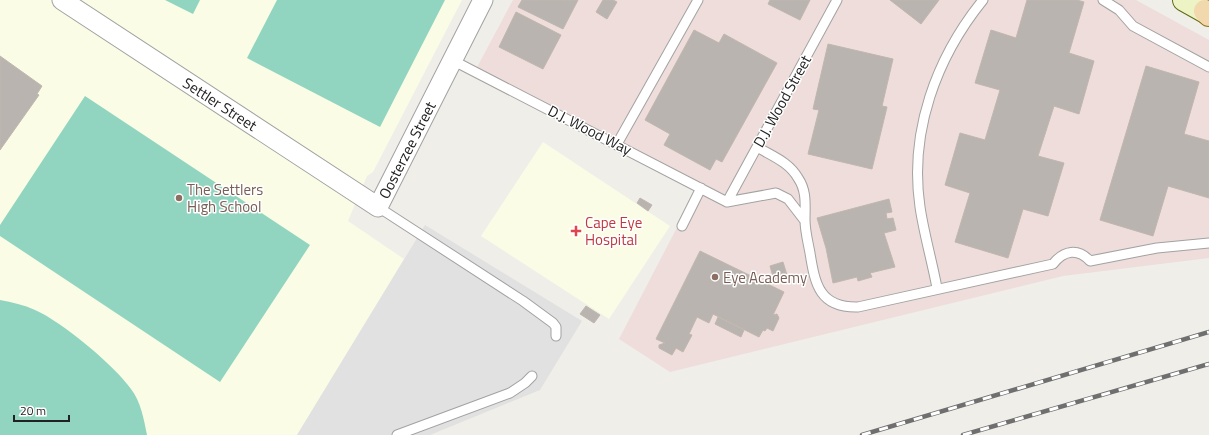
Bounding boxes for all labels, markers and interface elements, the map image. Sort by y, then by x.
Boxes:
street label: D.J. Wood Street [747,50,817,151]
street label: Settler Street [178,71,262,137]
street label: Oosterzee Street [373,97,442,203]
street label: D.J. Wood Way [544,99,636,161]
place label: The Settlers High School [187,178,263,218]
marker: The Settlers High School [174,193,184,203]
place label: Cape Eye Hospital [585,211,642,251]
marker: Cape Eye Hospital [570,225,582,237]
place label: Eye Academy [723,266,807,289]
marker: Eye Academy [710,272,720,282]
scale bar [14,397,69,423]
text: 20 m [20,401,46,420]

